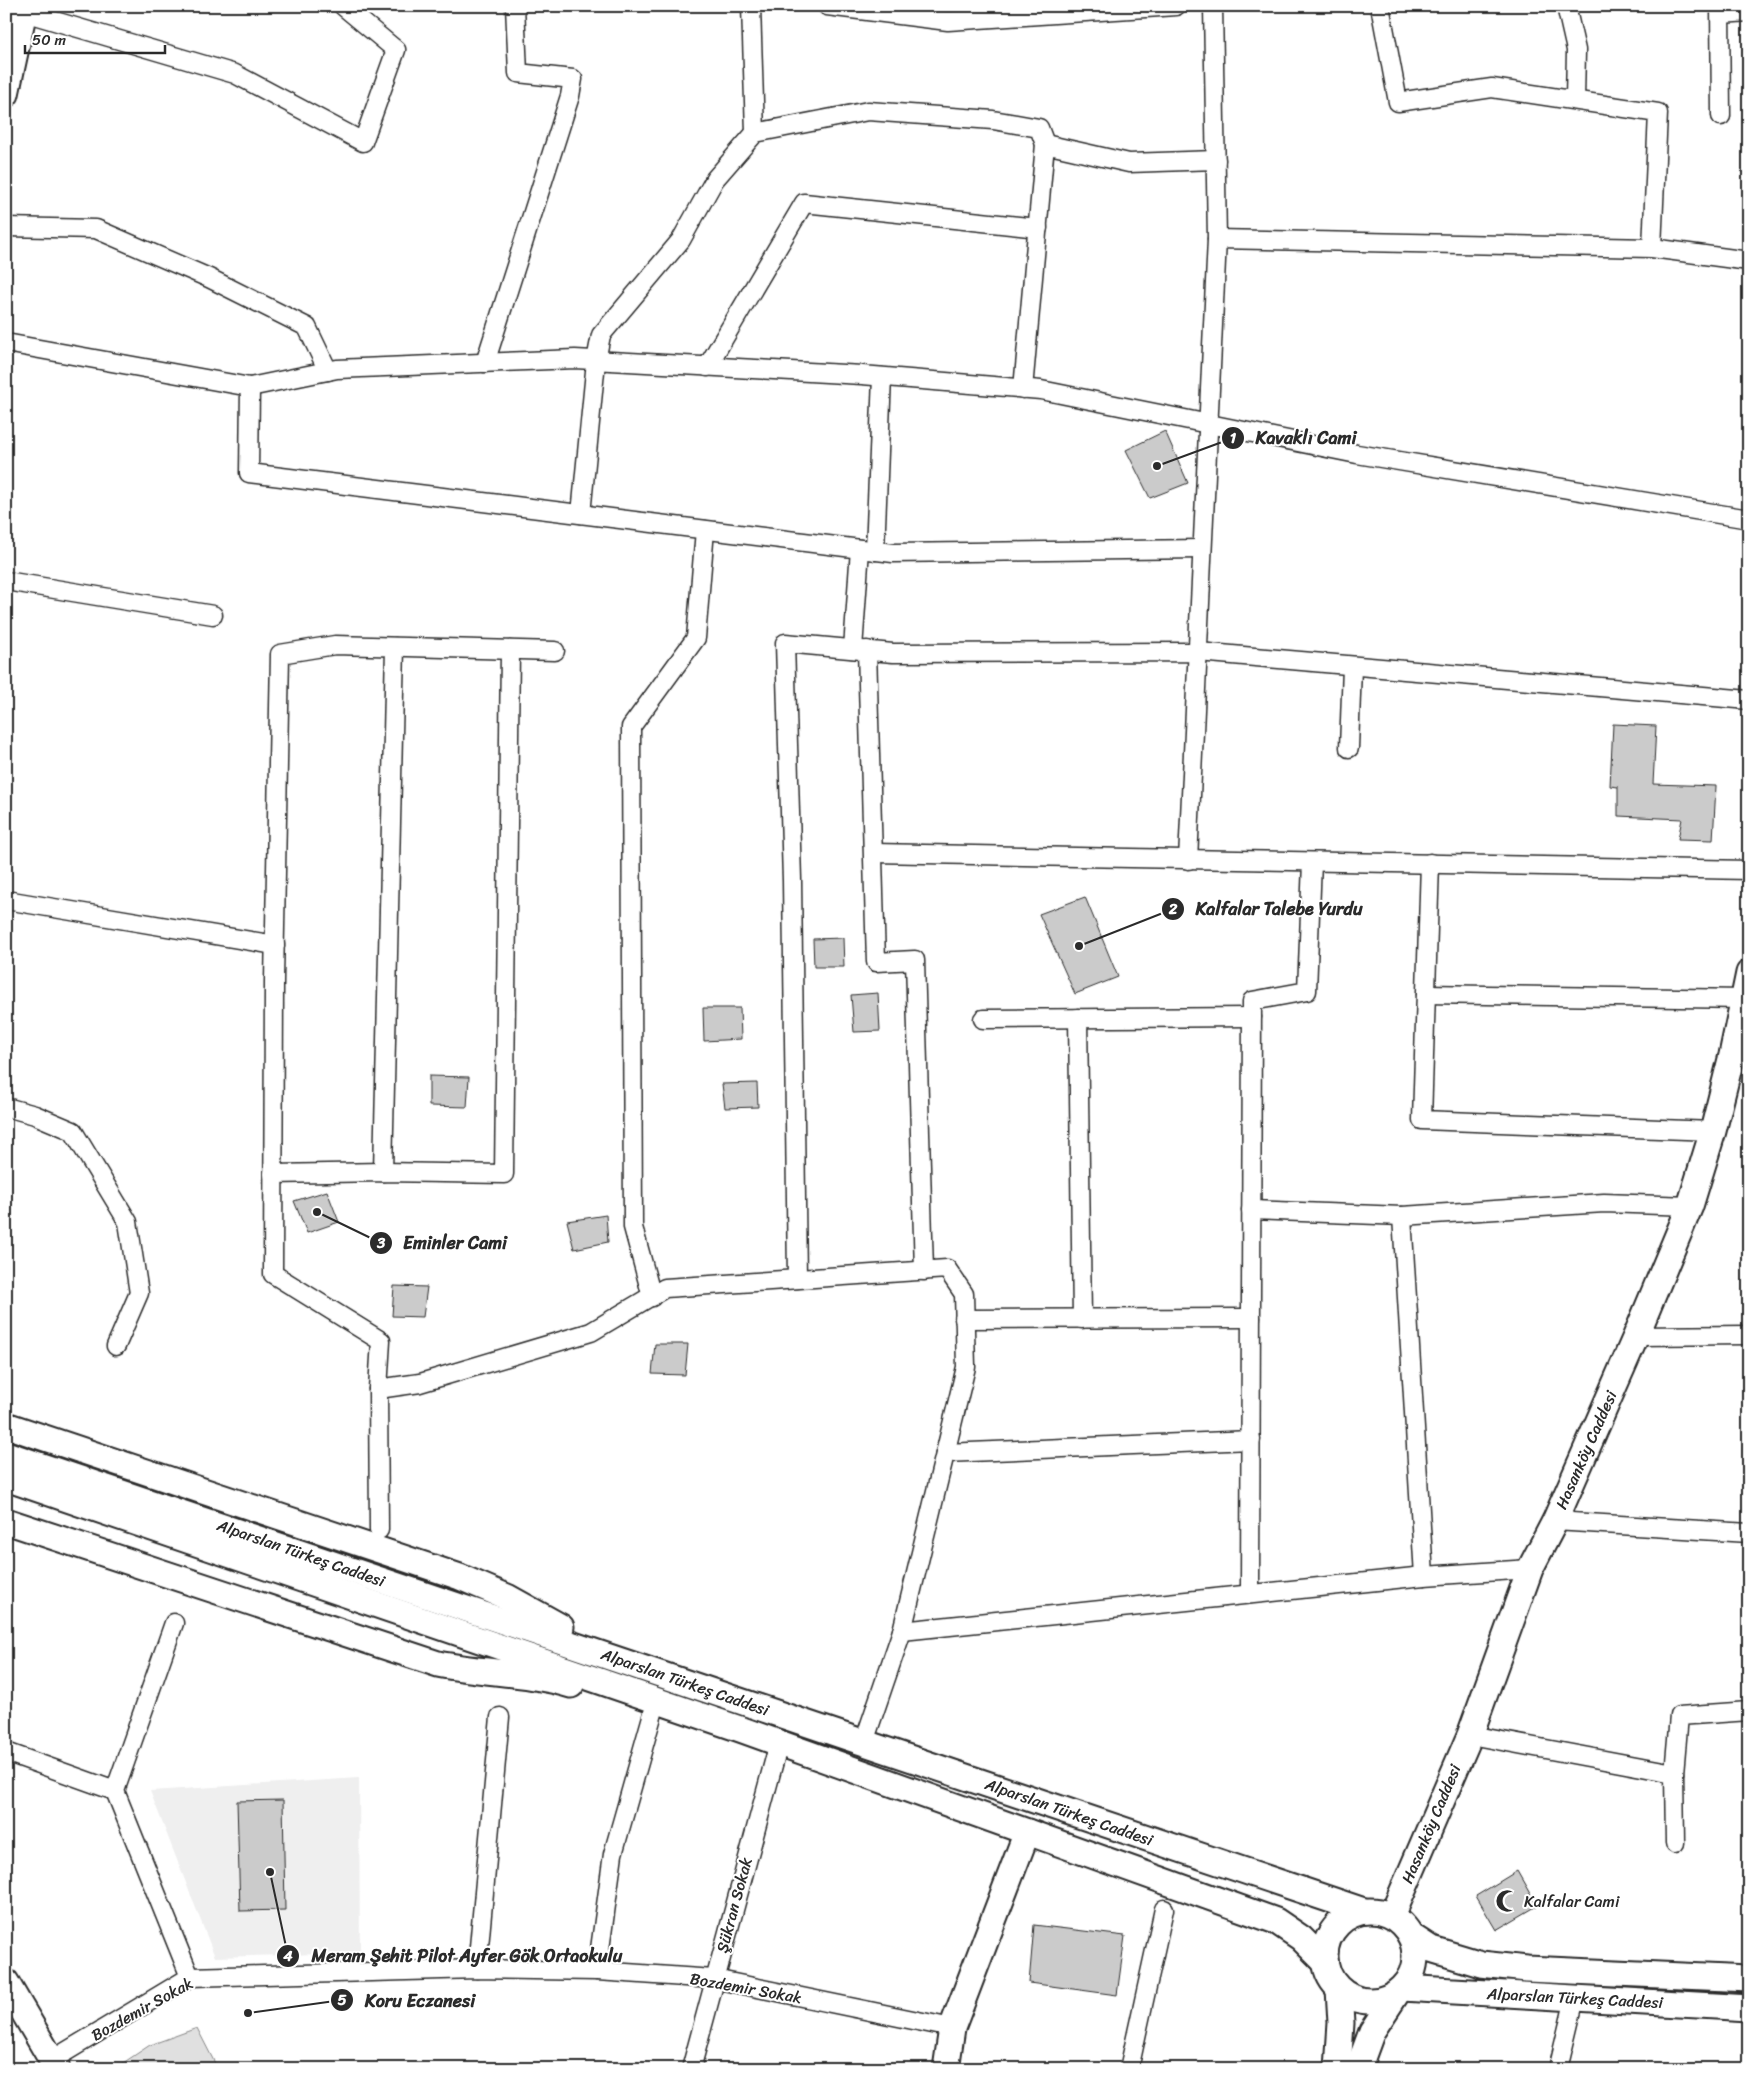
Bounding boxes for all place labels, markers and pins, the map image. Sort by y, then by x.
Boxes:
callout: Kavaklı Cami [1221,421,1366,454]
callout: Kalfalar Talebe Yurdu [1161,892,1373,925]
callout: Eminler Cami [368,1226,517,1259]
place label: Kalfalar Cami [1524,1887,1620,1916]
mosque icon: Kalfalar Cami [1494,1888,1520,1914]
callout: Meram Şehit Pilot Ayfer Gök Ortaokulu [276,1939,634,1972]
callout: Koru Eczanesi [329,1984,485,2017]

